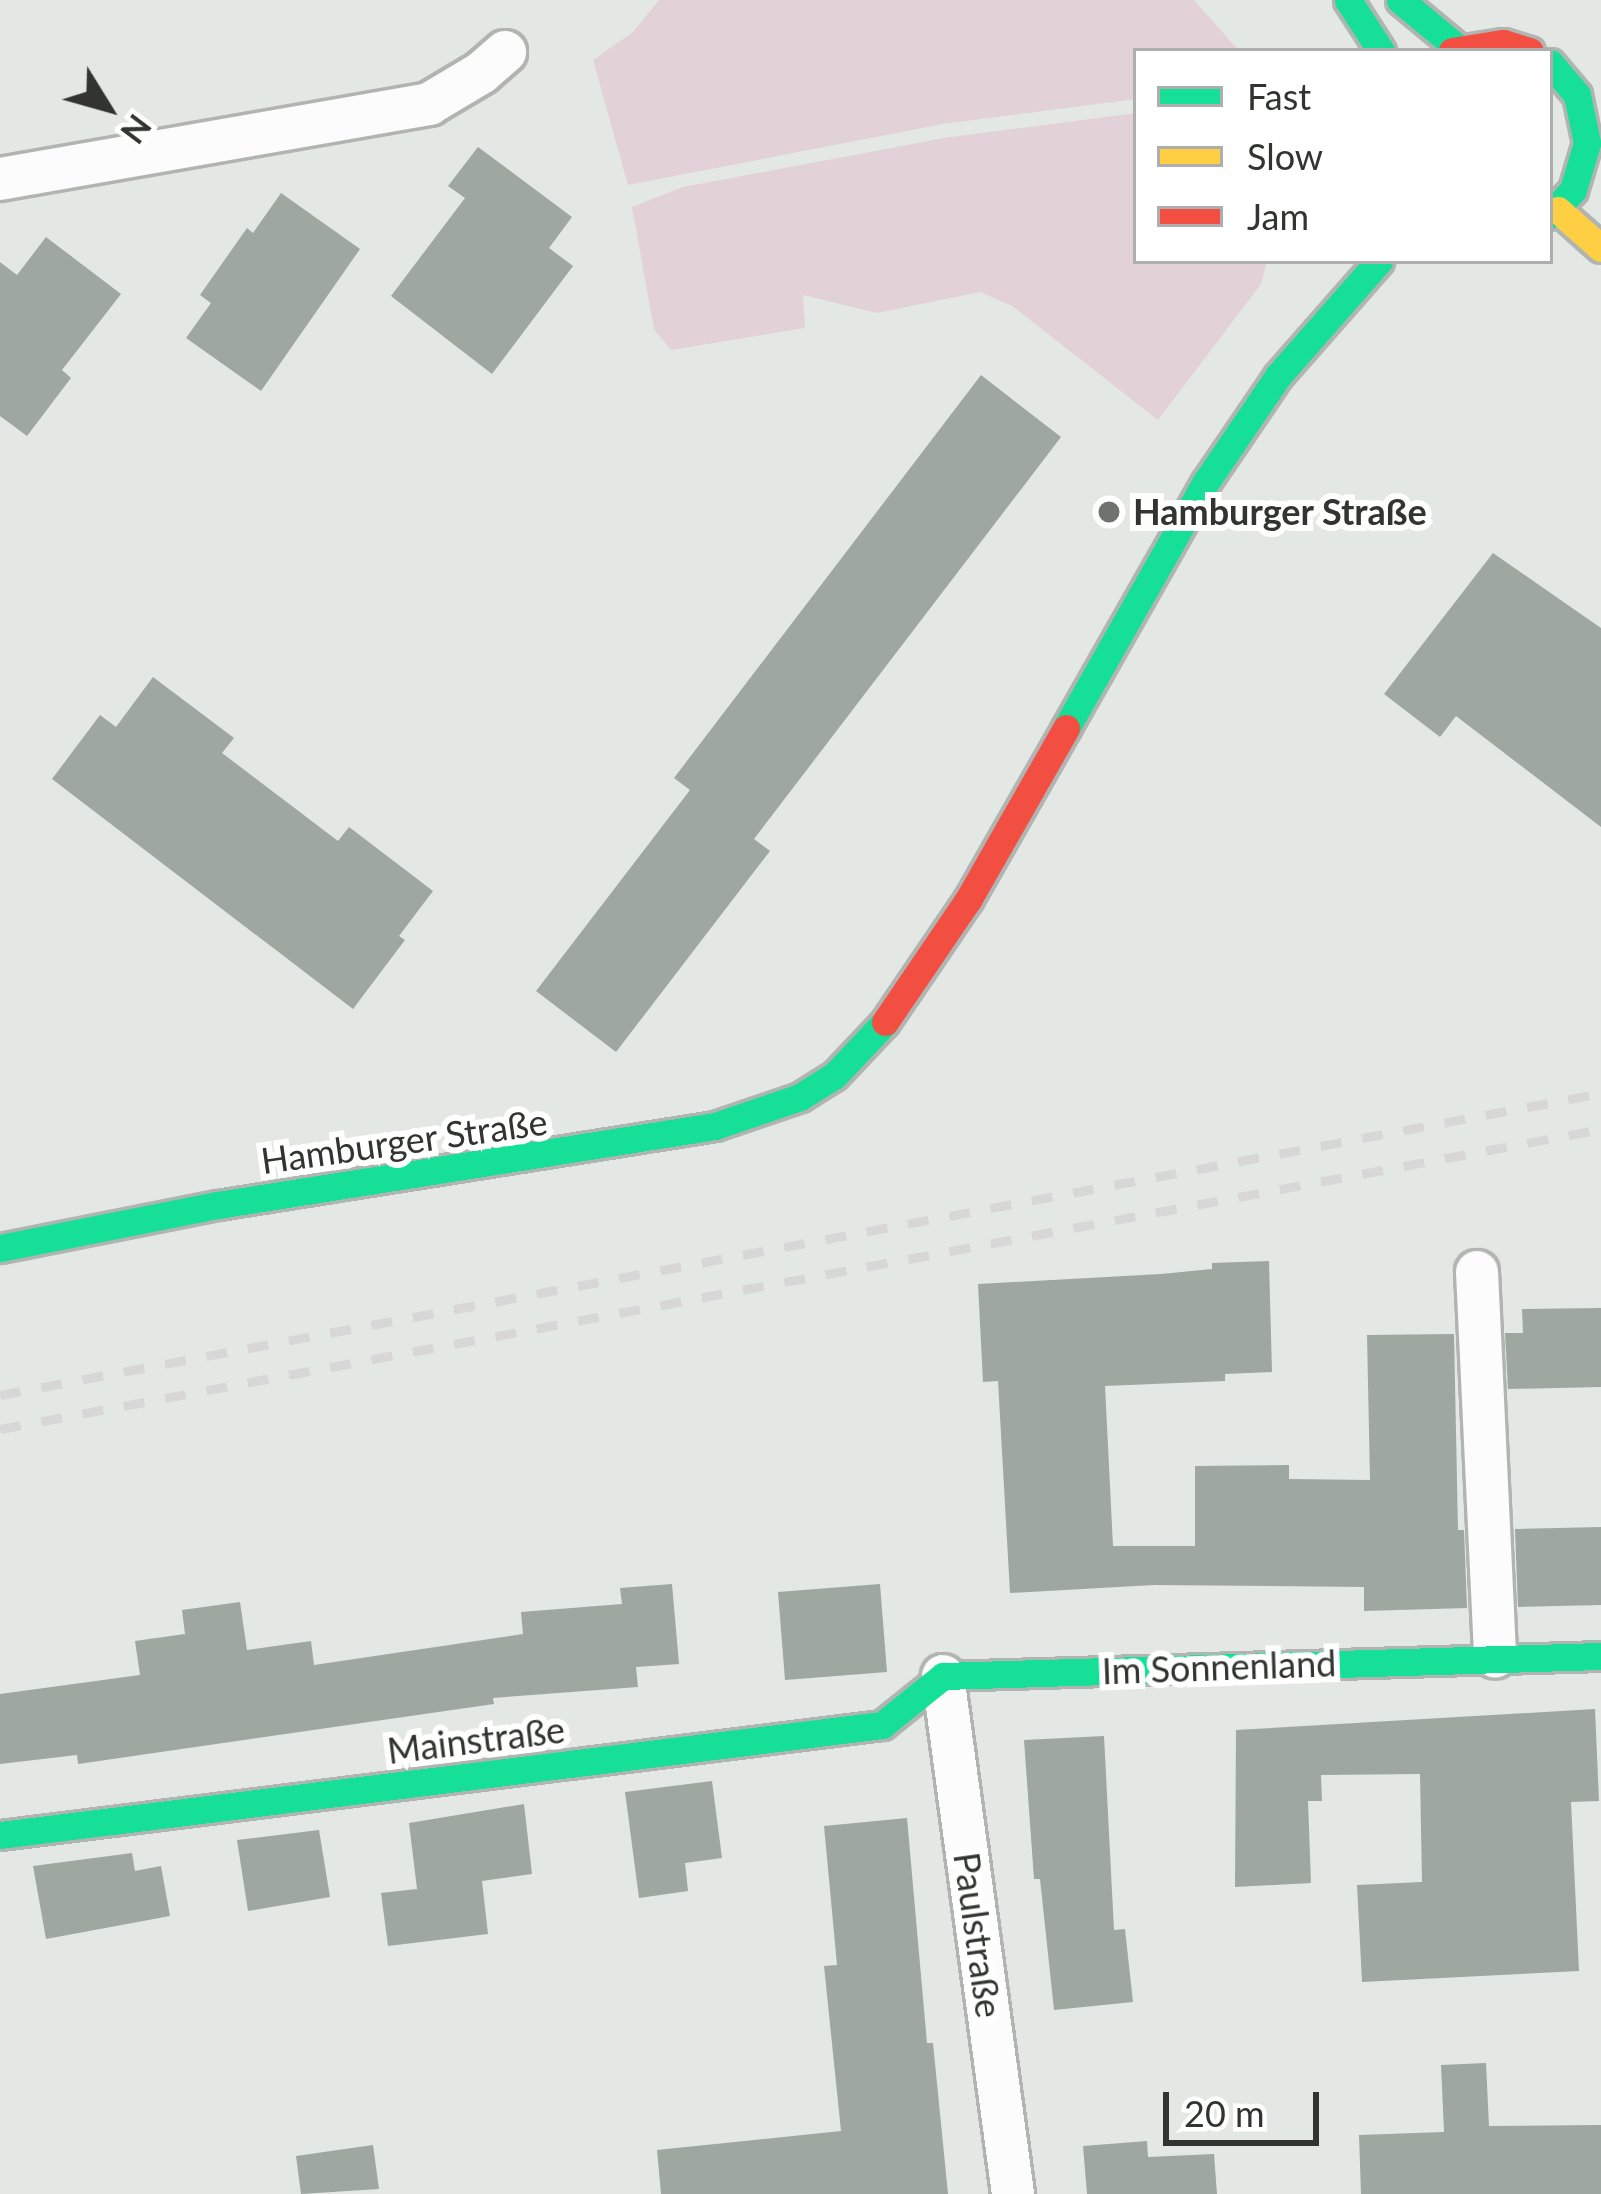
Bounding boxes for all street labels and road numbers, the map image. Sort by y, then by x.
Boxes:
street label: Hamburger Straße [258,1099,550,1183]
street label: Im Sonnenland [1101,1641,1337,1693]
street label: Mainstraße [385,1708,567,1772]
street label: Paulstraße [945,1850,1011,2020]

